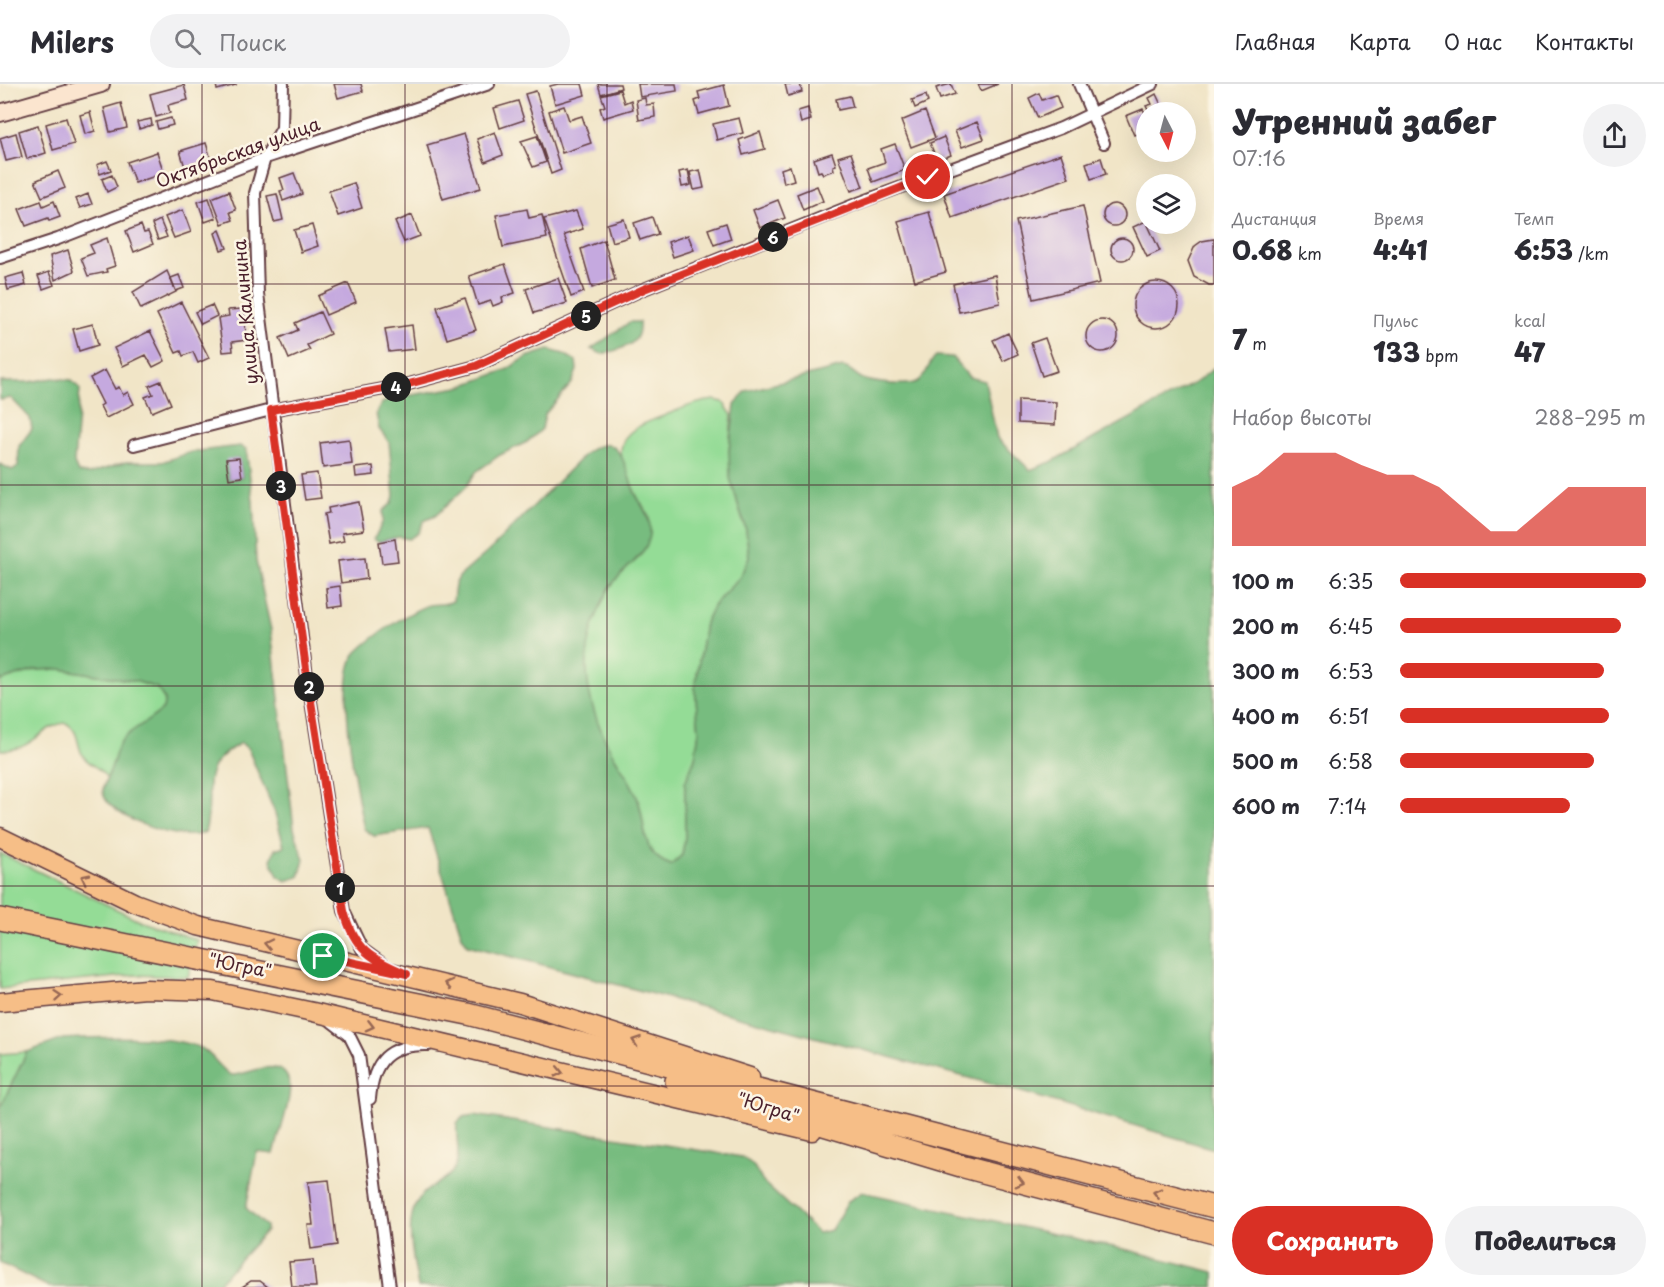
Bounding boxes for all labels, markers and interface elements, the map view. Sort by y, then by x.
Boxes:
search box [150,14,570,68]
text: Milers [30,20,114,63]
icon: search [171,25,204,58]
text: Поиск [219,25,286,58]
text: Главная [1235,25,1316,57]
text: Карта [1349,25,1411,57]
text: О нас [1444,25,1502,57]
text: Контакты [1535,25,1634,57]
text: Утренний забег [1232,95,1496,145]
north arrow [1136,102,1196,162]
map controls [1136,102,1196,234]
button: share [1583,104,1646,167]
street label: Октябрьская улица [152,109,324,194]
text: 07:16 [1232,143,1286,173]
pin [902,151,953,202]
icon: check [911,160,944,193]
button: layers [1136,174,1196,234]
text: Дистанция [1232,206,1317,230]
text: Время [1373,206,1424,230]
text: Темп [1514,206,1554,230]
pin: 6 [758,222,788,252]
text: 6 [767,225,779,249]
text: 0.68 [1232,230,1293,269]
text: 4:41 [1373,230,1428,269]
text: 6:53 [1514,230,1573,269]
street label: улица Калинина [225,238,264,386]
text: km [1293,241,1322,265]
text: /km [1573,241,1609,265]
pin: 5 [571,301,601,331]
text: 5 [581,304,591,328]
text: Пульс [1373,308,1418,332]
text: kcal [1514,308,1546,332]
text: 7 [1232,320,1247,359]
text: m [1247,331,1267,355]
text: 133 [1373,332,1420,371]
text: 47 [1514,332,1545,371]
text: bpm [1420,343,1459,367]
pin: 4 [381,372,411,402]
text: 4 [391,375,401,399]
text: Набор высоты [1232,402,1372,432]
text: 288–295 m [1534,402,1646,432]
pin: 3 [266,471,296,501]
text: 3 [276,474,286,498]
text: 100 m [1232,566,1294,596]
text: 6:35 [1328,566,1373,596]
text: 200 m [1232,611,1299,641]
text: 6:45 [1328,611,1373,641]
text: 300 m [1232,656,1300,686]
text: 6:53 [1328,656,1373,686]
pin: 2 [294,672,324,702]
text: 2 [303,675,315,699]
text: 400 m [1232,701,1300,731]
text: 6:51 [1328,701,1369,731]
text: 500 m [1232,746,1299,776]
text: 6:58 [1328,746,1373,776]
text: 600 m [1232,791,1300,821]
text: 7:14 [1328,791,1367,821]
pin: 1 [325,873,355,903]
one-way arrow [80,874,91,886]
text: 1 [336,876,344,900]
pin [297,930,348,981]
one-way arrow [263,938,273,951]
icon: arrive [306,939,339,972]
street label: "Югра" [206,945,274,984]
one-way arrow [444,979,454,992]
one-way arrow [54,990,63,1003]
one-way arrow [365,1018,375,1031]
one-way arrow [631,1036,641,1048]
one-way arrow [554,1065,564,1078]
street label: "Югра" [734,1084,803,1129]
one-way arrow [1014,1175,1025,1187]
one-way arrow [1152,1187,1162,1200]
button: Сохранить [1232,1206,1433,1275]
button: Поделиться [1445,1206,1646,1275]

